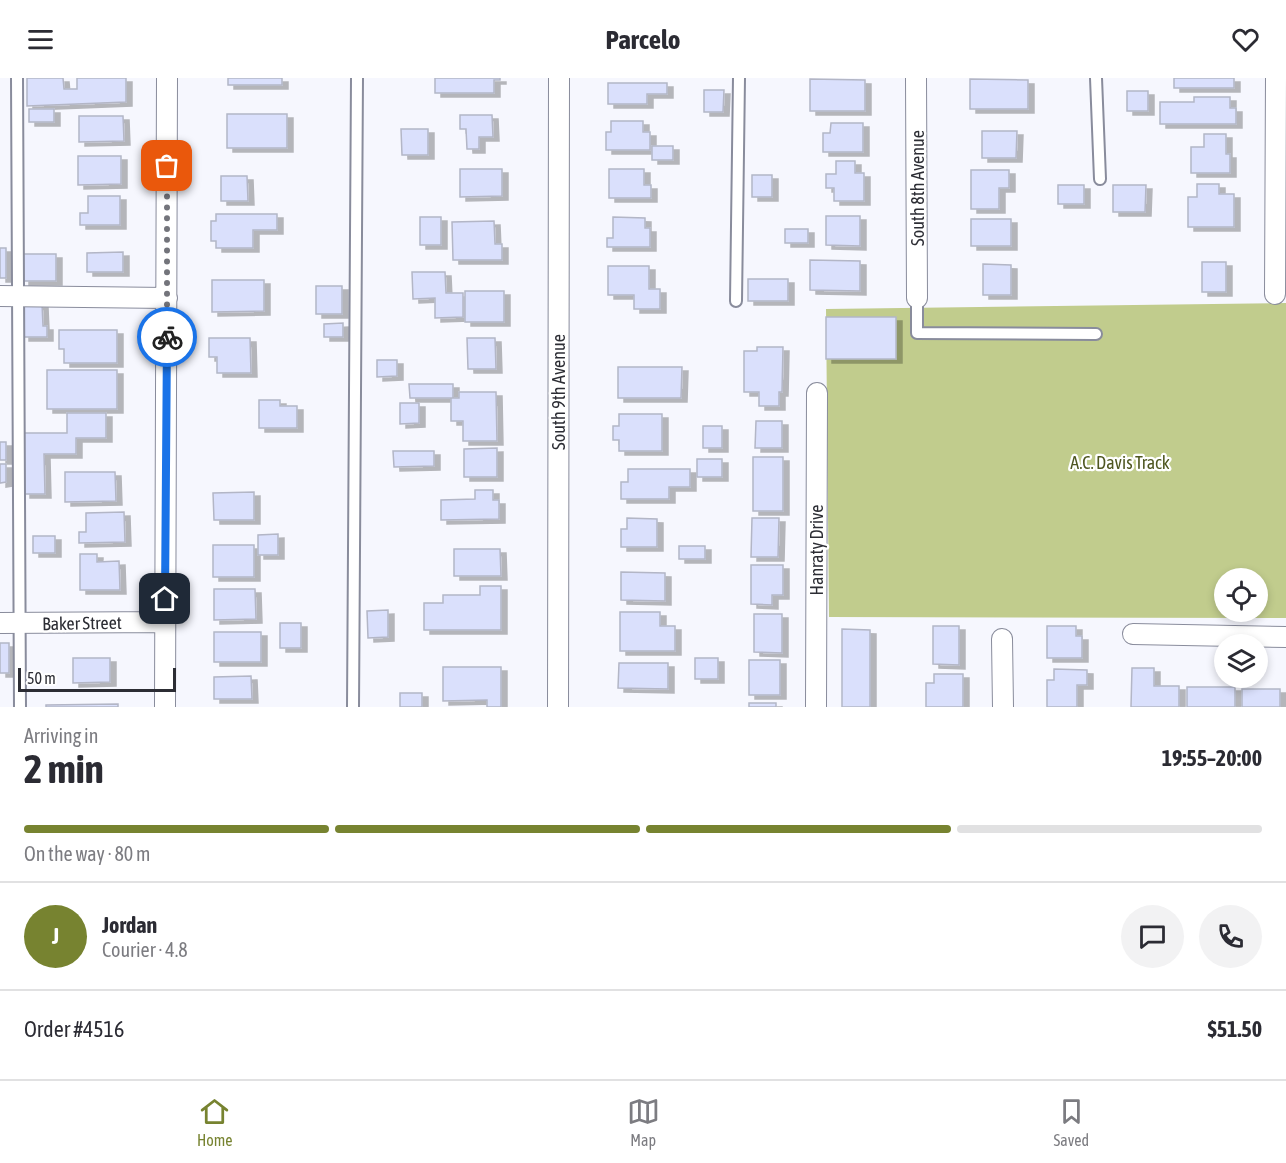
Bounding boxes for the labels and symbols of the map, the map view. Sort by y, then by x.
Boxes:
street label: South 8th Avenue [907,130,928,246]
pin [141,140,192,191]
courier [137,307,197,367]
street label: South 9th Avenue [548,334,569,450]
park label: A.C. Davis Track [1070,452,1170,473]
street label: Hanraty Drive [806,505,827,595]
pin [139,573,190,624]
street label: Baker Street [42,612,122,634]
scale bar [18,665,176,692]

